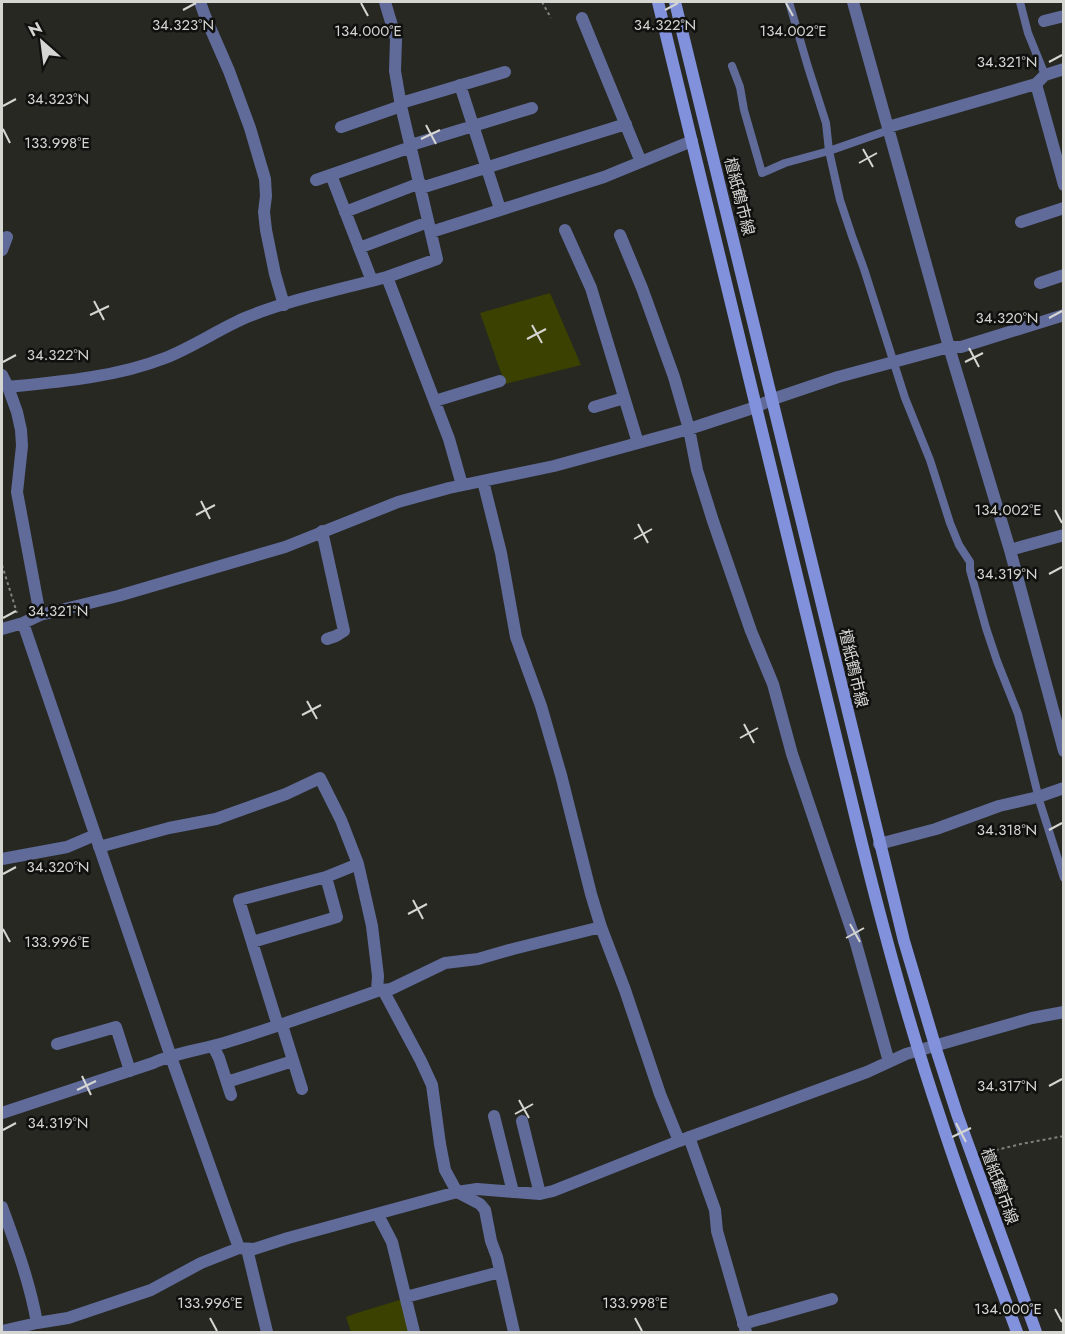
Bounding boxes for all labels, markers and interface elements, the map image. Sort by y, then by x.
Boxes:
north arrow [12,12,72,72]
text: 34.323°N [152,14,214,36]
text: 34.322°N [634,14,696,36]
text: N [24,16,46,42]
text: 134.000°E [334,20,402,42]
text: 134.002°E [759,20,827,42]
text: 34.321°N [977,51,1037,73]
text: 34.323°N [27,88,89,110]
text: 133.998°E [24,132,90,154]
street label: 檀紙鶴市線 [719,155,760,238]
text: 34.320°N [976,307,1038,329]
text: 34.322°N [27,344,89,366]
text: 134.002°E [974,499,1042,521]
text: 34.319°N [977,563,1037,585]
text: 34.321°N [28,600,88,622]
street label: 檀紙鶴市線 [833,627,874,710]
text: 34.318°N [977,819,1037,841]
text: 34.320°N [27,856,89,878]
text: 133.996°E [24,931,90,953]
text: 34.317°N [977,1075,1037,1097]
text: 34.319°N [28,1112,88,1134]
street label: 檀紙鶴市線 [975,1145,1024,1228]
text: 133.996°E [177,1292,243,1314]
text: 133.998°E [602,1292,668,1314]
text: 134.000°E [974,1298,1042,1320]

